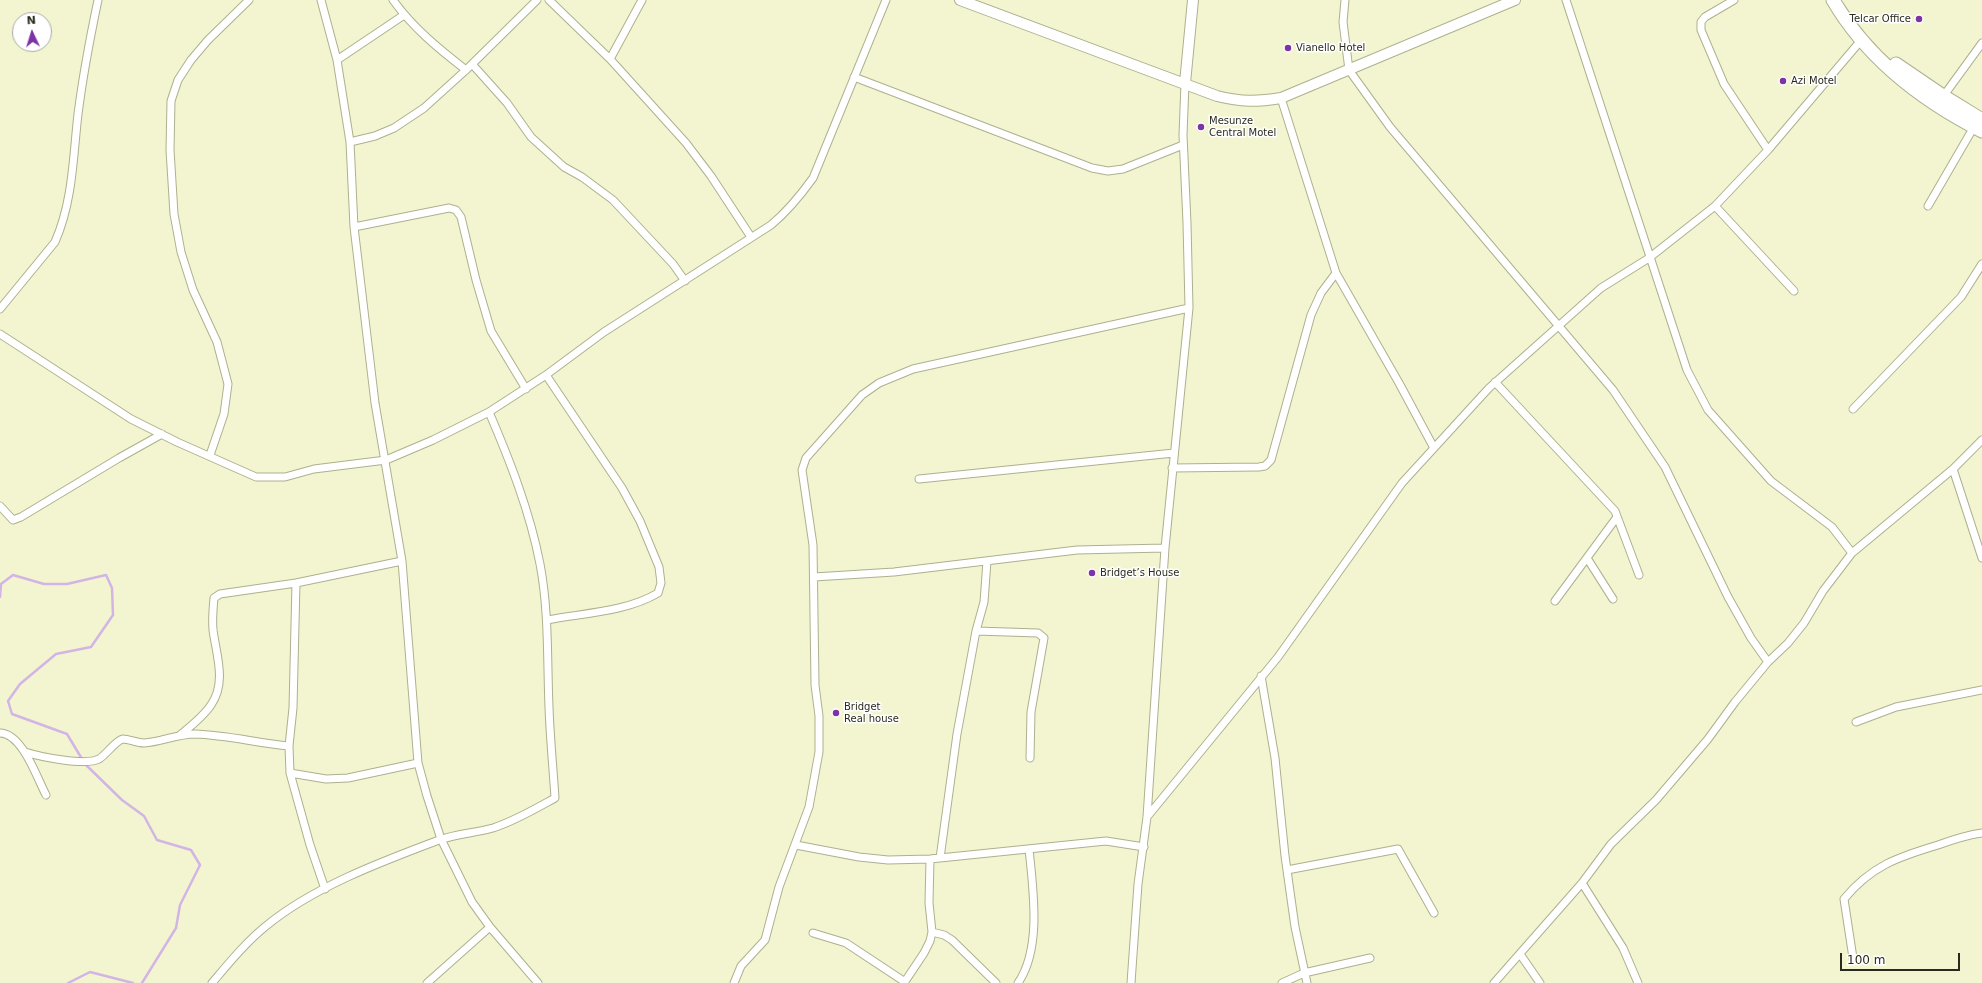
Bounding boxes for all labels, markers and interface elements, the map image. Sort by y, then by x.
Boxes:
north arrow [12,12,52,52]
place label: Telcar Office [1850,13,1911,25]
text: N [26,14,36,27]
marker: Telcar Office [1914,14,1924,24]
place label: Vianello Hotel [1296,42,1365,54]
marker: Vianello Hotel [1283,43,1293,53]
place label: Azi Motel [1791,75,1837,87]
marker: Azi Motel [1778,76,1788,86]
place label: Mesunze Central Motel [1209,115,1276,138]
marker: Mesunze Central Motel [1196,122,1206,132]
place label: Bridget’s House [1100,567,1179,579]
marker: Bridget’s House [1087,568,1097,578]
place label: Bridget Real house [844,701,899,724]
marker: Bridget Real house [831,708,841,718]
scale bar [1842,945,1962,971]
text: 100 m [1847,953,1885,967]

